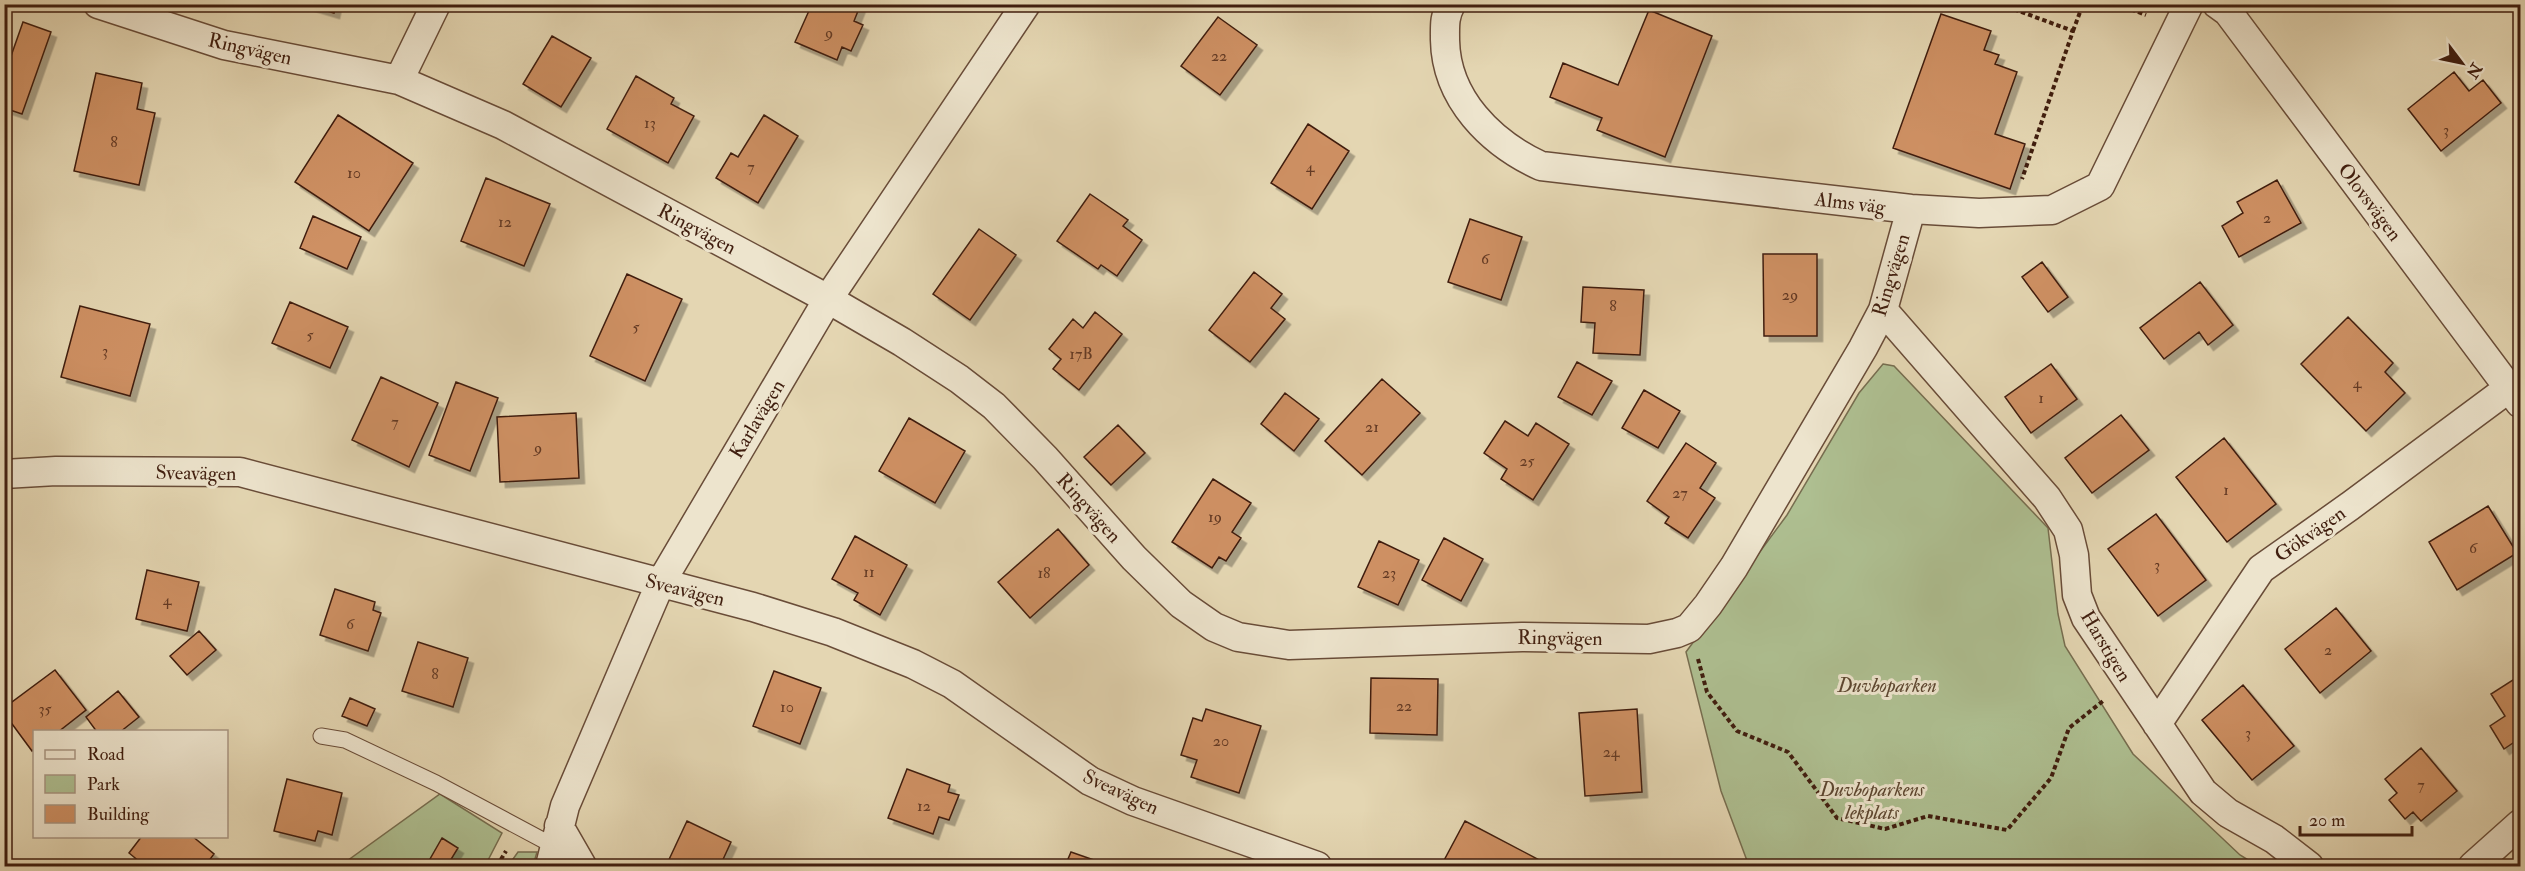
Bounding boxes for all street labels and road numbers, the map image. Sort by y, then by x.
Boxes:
street label: Ringvägen [206,27,294,71]
street label: Olovsvägen [2333,158,2407,246]
street label: Alms väg [1812,186,1888,220]
street label: Ringvägen [653,198,741,260]
street label: Ringvägen [1867,231,1915,319]
street label: Karlavägen [724,375,790,463]
street label: Sveavägen [155,460,237,486]
street label: Ringvägen [1051,468,1127,548]
street label: Gökvägen [2270,500,2350,568]
street label: Sveavägen [643,568,727,612]
street label: Harstigen [2075,606,2137,686]
street label: Ringvägen [1517,625,1603,651]
street label: Sveavägen [1079,764,1163,820]

